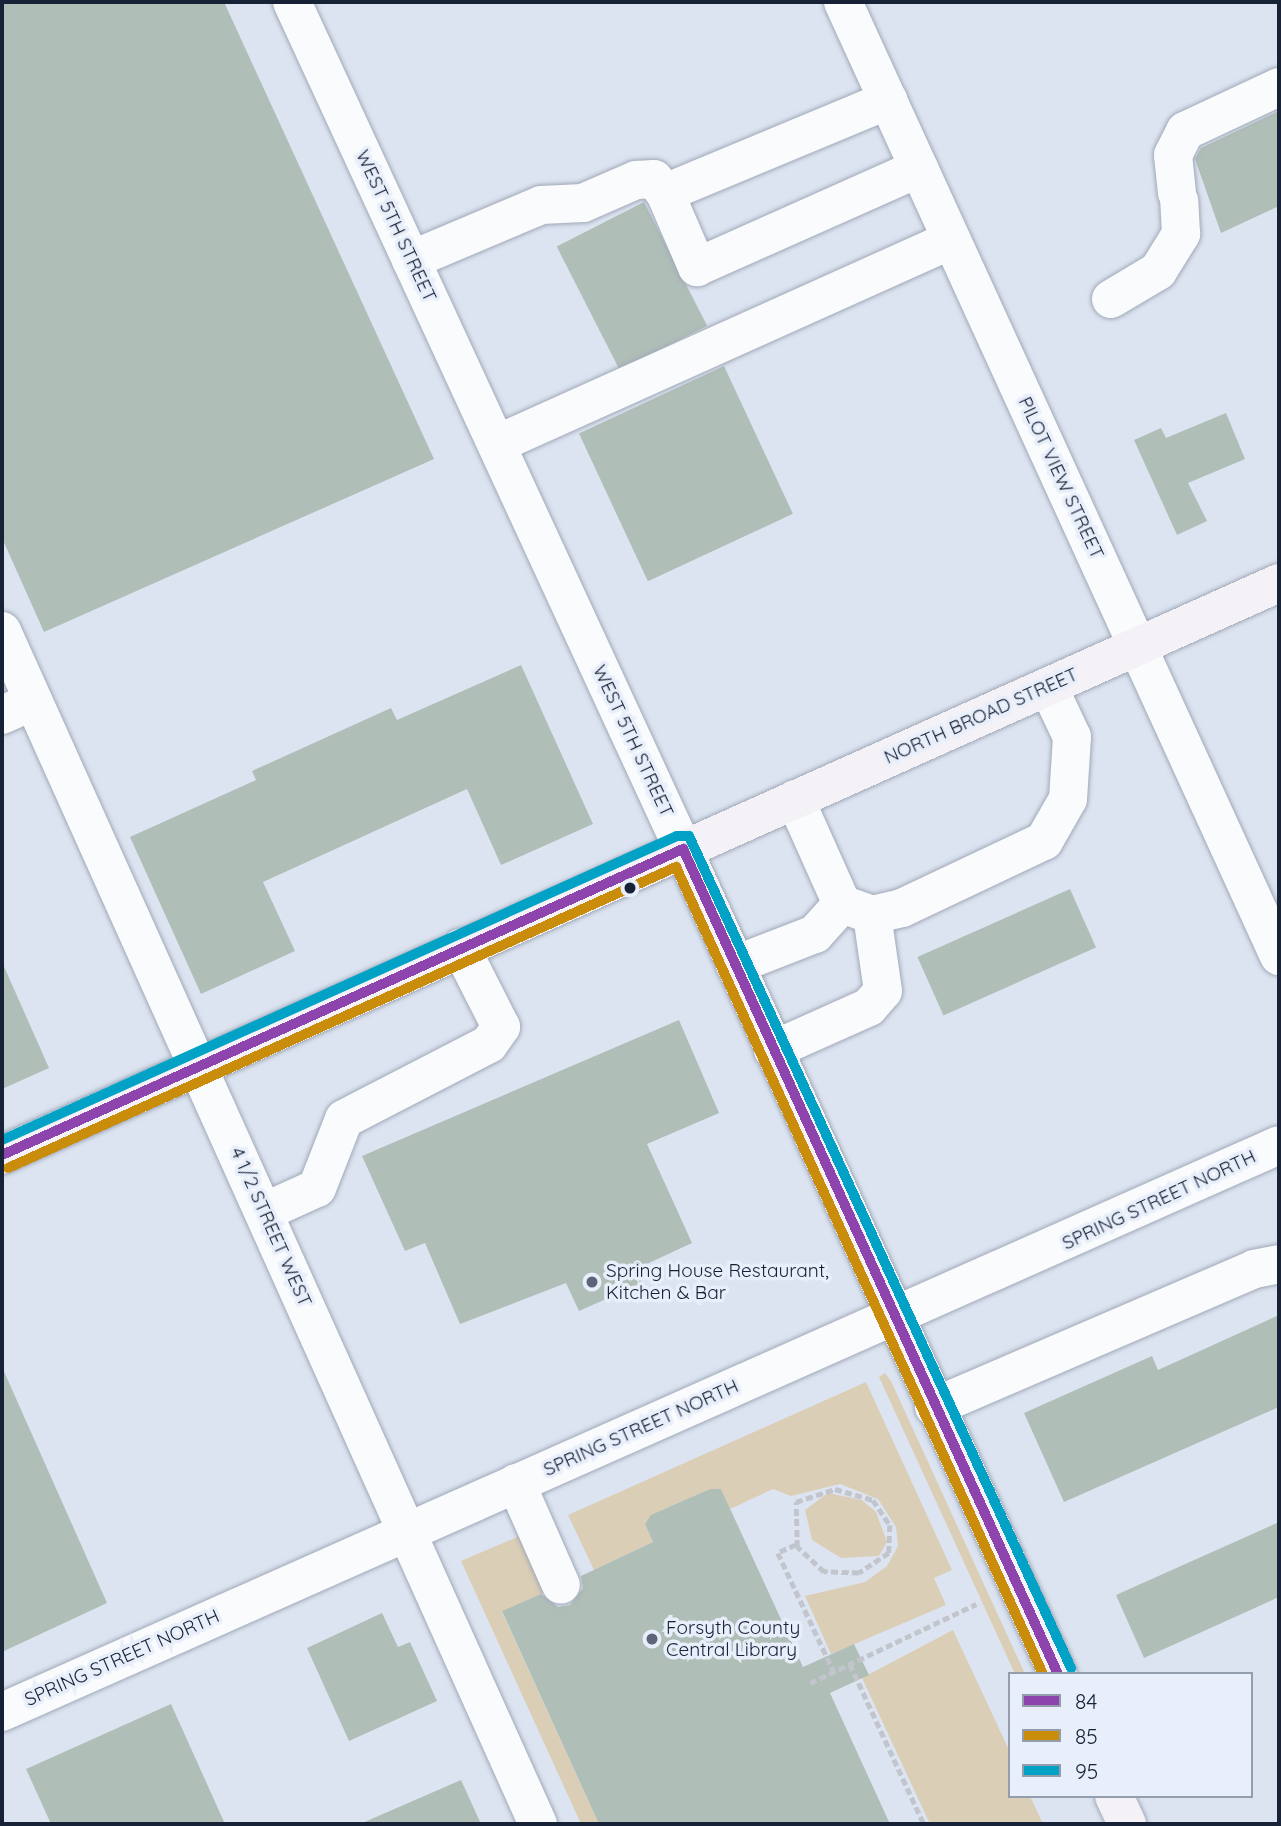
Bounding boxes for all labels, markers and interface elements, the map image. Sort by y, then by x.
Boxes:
street label: WEST 5TH STREET [351,146,441,306]
street label: PILOT VIEW STREET [1013,393,1109,563]
street label: WEST 5TH STREET [588,661,678,821]
street label: NORTH BROAD STREET [881,663,1081,769]
unlabelled marker [623,881,637,895]
street label: 4 1/2 STREET WEST [226,1144,316,1310]
street label: SPRING STREET NORTH [1059,1145,1259,1255]
place label: Spring House Restaurant, Kitchen & Bar [606,1260,829,1304]
marker: Spring House Restaurant, Kitchen & Bar [584,1274,600,1290]
street label: SPRING STREET NORTH [540,1375,742,1481]
street label: SPRING STREET NORTH [21,1605,223,1711]
place label: Forsyth County Central Library [666,1617,800,1661]
marker: Forsyth County Central Library [644,1631,660,1647]
legend [1008,1672,1253,1798]
text: 84 [1075,1688,1097,1714]
text: 85 [1075,1723,1098,1749]
text: 95 [1075,1758,1098,1784]

